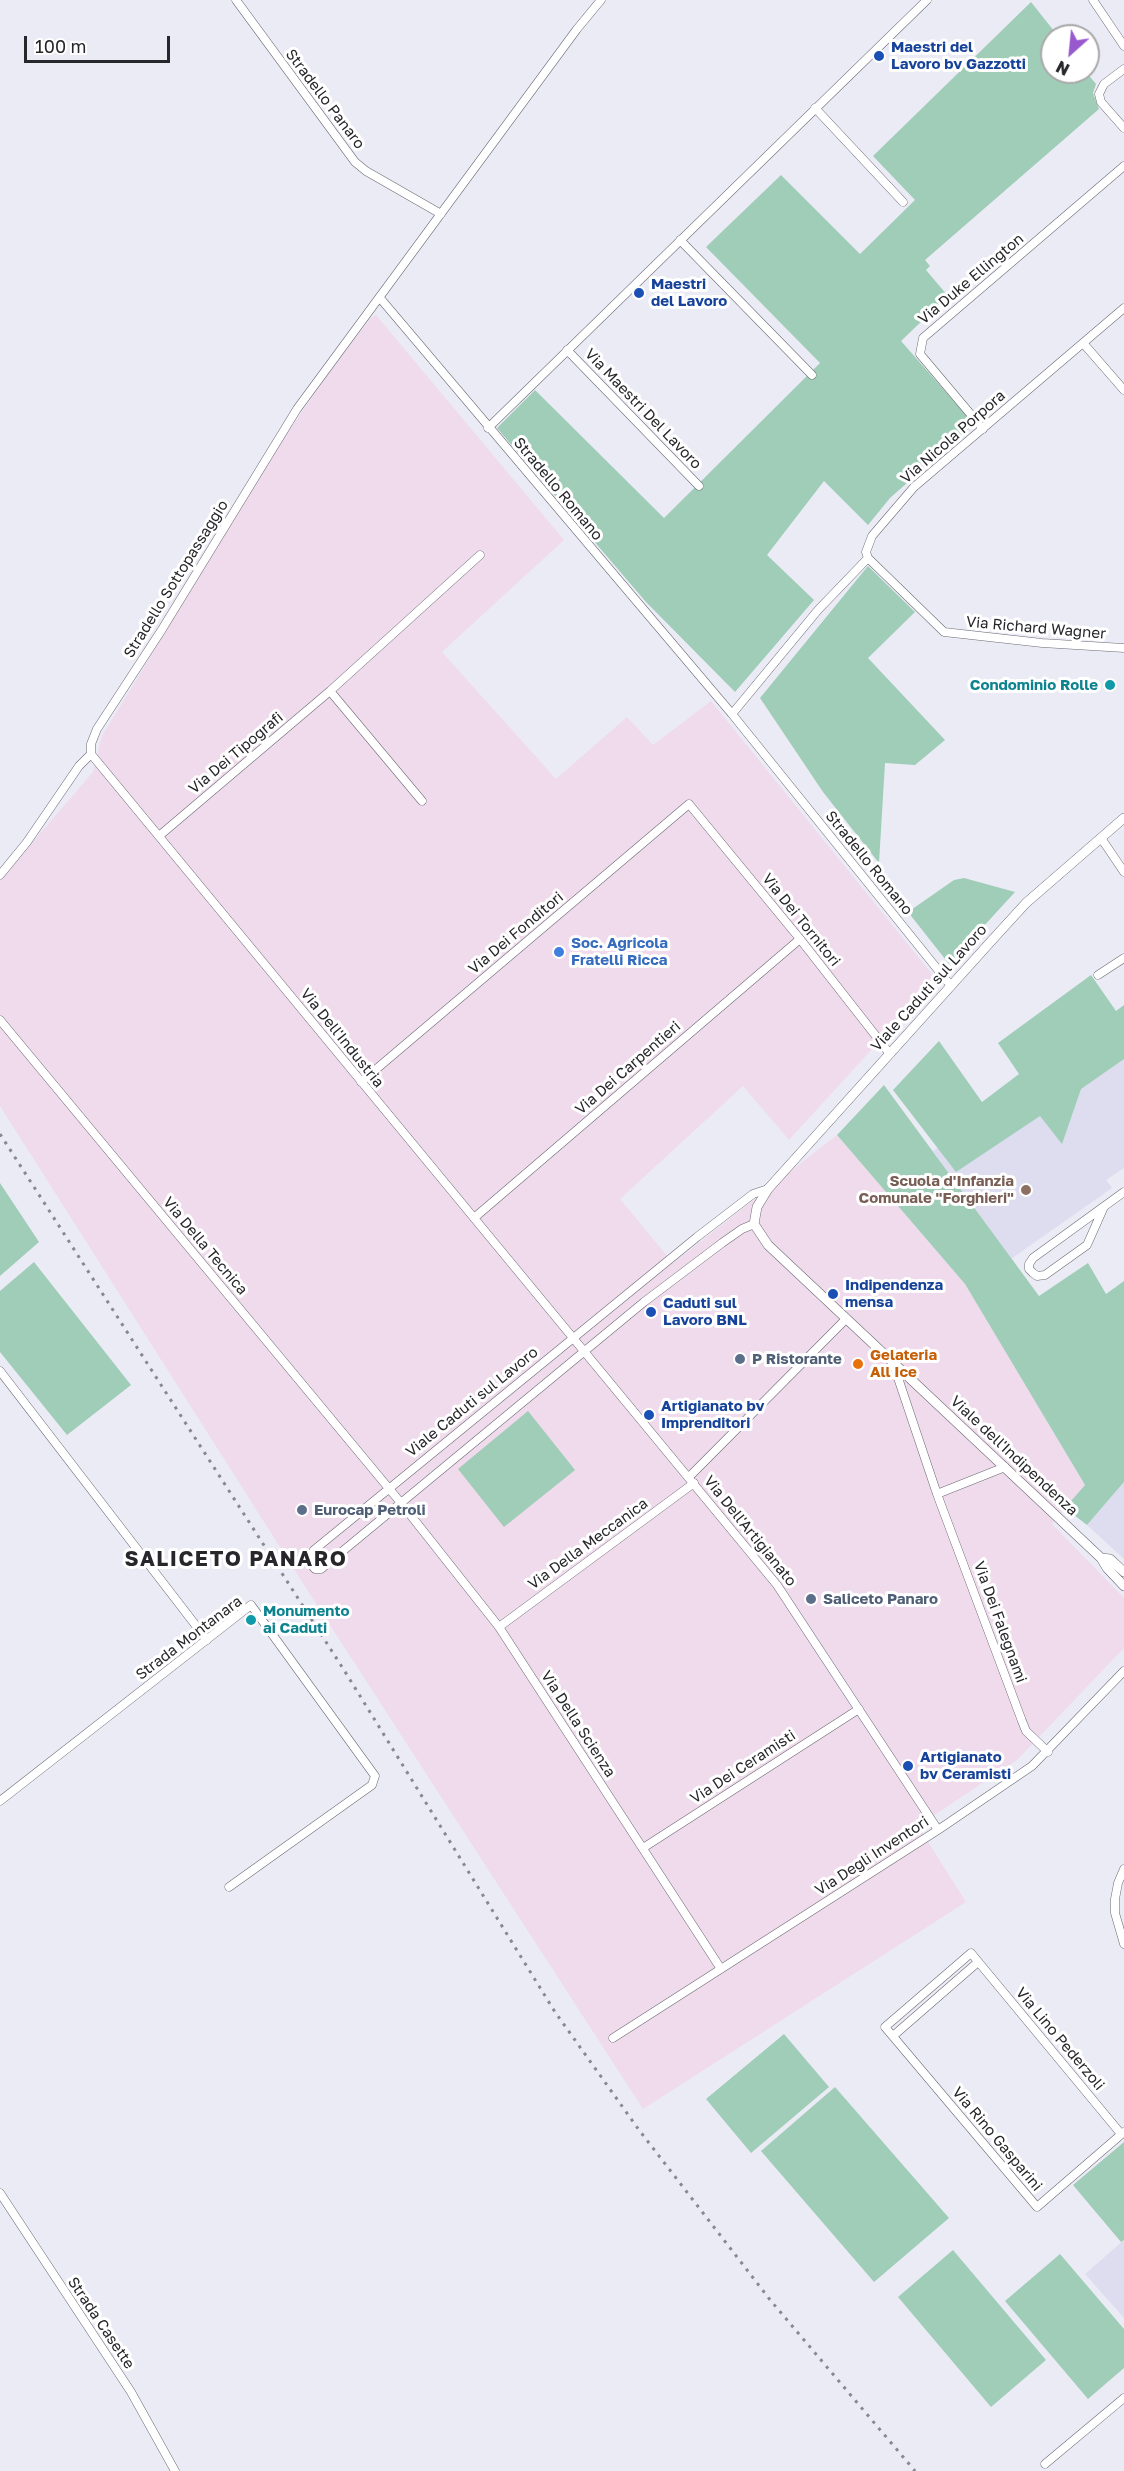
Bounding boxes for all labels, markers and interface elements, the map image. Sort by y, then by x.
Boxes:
scale bar [27,24,172,62]
north arrow [1040,24,1100,84]
text: 100 m [35,35,86,57]
place label: Maestri del Lavoro bv Gazzotti [891,38,1026,73]
street label: Stradello Panaro [282,46,368,152]
marker: Maestri del Lavoro bv Gazzotti [872,49,886,63]
text: N [1053,57,1073,80]
street label: Via Duke Ellington [915,230,1027,328]
place label: Maestri del Lavoro [651,275,727,310]
marker: Maestri del Lavoro [632,286,646,300]
street label: Via Maestri Del Lavoro [581,345,705,473]
street label: Via Nicola Porpora [897,387,1009,487]
street label: Stradello Romano [510,434,606,544]
street label: Stradello Sottopassaggio [120,497,232,661]
street label: Via Richard Wagner [965,613,1107,643]
place label: Condominio Rolle [970,676,1098,694]
marker: Condominio Rolle [1103,678,1117,692]
street label: Via Dei Tipografi [185,708,287,798]
street label: Stradello Romano [822,807,916,919]
street label: Via Dei Tornitori [758,870,844,970]
street label: Via Dei Fonditori [465,888,567,978]
street label: Viale Caduti sul Lavoro [867,921,991,1055]
place label: Soc. Agricola Fratelli Ricca [571,934,668,969]
marker: Soc. Agricola Fratelli Ricca [552,945,566,959]
street label: Via Dell'Industria [297,985,387,1091]
street label: Via Dei Carpentieri [572,1017,684,1119]
place label: Scuola d'Infanzia Comunale "Forghieri" [859,1172,1014,1207]
marker: Scuola d'Infanzia Comunale "Forghieri" [1019,1183,1033,1197]
street label: Via Della Tecnica [159,1193,251,1299]
place label: Indipendenza mensa [845,1276,943,1311]
marker: Indipendenza mensa [826,1287,840,1301]
place label: Caduti sul Lavoro BNL [663,1294,747,1329]
marker: Caduti sul Lavoro BNL [644,1305,658,1319]
street label: Viale Caduti sul Lavoro [402,1343,542,1461]
place label: Gelateria All Ice [870,1346,937,1381]
place label: P Ristorante [752,1350,842,1368]
marker: P Ristorante [733,1352,747,1366]
marker: Gelateria All Ice [851,1357,865,1371]
street label: Viale dell'Indipendenza [947,1392,1081,1520]
place label: Artigianato bv Imprenditori [661,1397,764,1432]
marker: Artigianato bv Imprenditori [642,1408,656,1422]
street label: Via Dell'Artigianato [700,1472,800,1590]
street label: Via Della Meccanica [525,1495,651,1593]
place label: Eurocap Petroli [314,1501,426,1519]
marker: Eurocap Petroli [295,1503,309,1517]
district label: SALICETO PANARO [125,1546,347,1572]
street label: Via Dei Falegnami [970,1559,1030,1685]
place label: Saliceto Panaro [823,1590,938,1608]
street label: Strada Montanara [132,1592,246,1684]
marker: Saliceto Panaro [804,1592,818,1606]
place label: Monumento ai Caduti [263,1602,349,1637]
marker: Monumento ai Caduti [244,1613,258,1627]
street label: Via Della Scienza [537,1667,619,1781]
street label: Via Dei Ceramisti [687,1726,799,1808]
place label: Artigianato bv Ceramisti [920,1748,1011,1783]
marker: Artigianato bv Ceramisti [901,1759,915,1773]
street label: Via Degli Inventori [812,1813,932,1899]
street label: Via Lino Pederzoli [1012,1984,1108,2094]
street label: Via Rino Gasparini [948,2083,1046,2195]
street label: Strada Casette [64,2274,138,2372]

